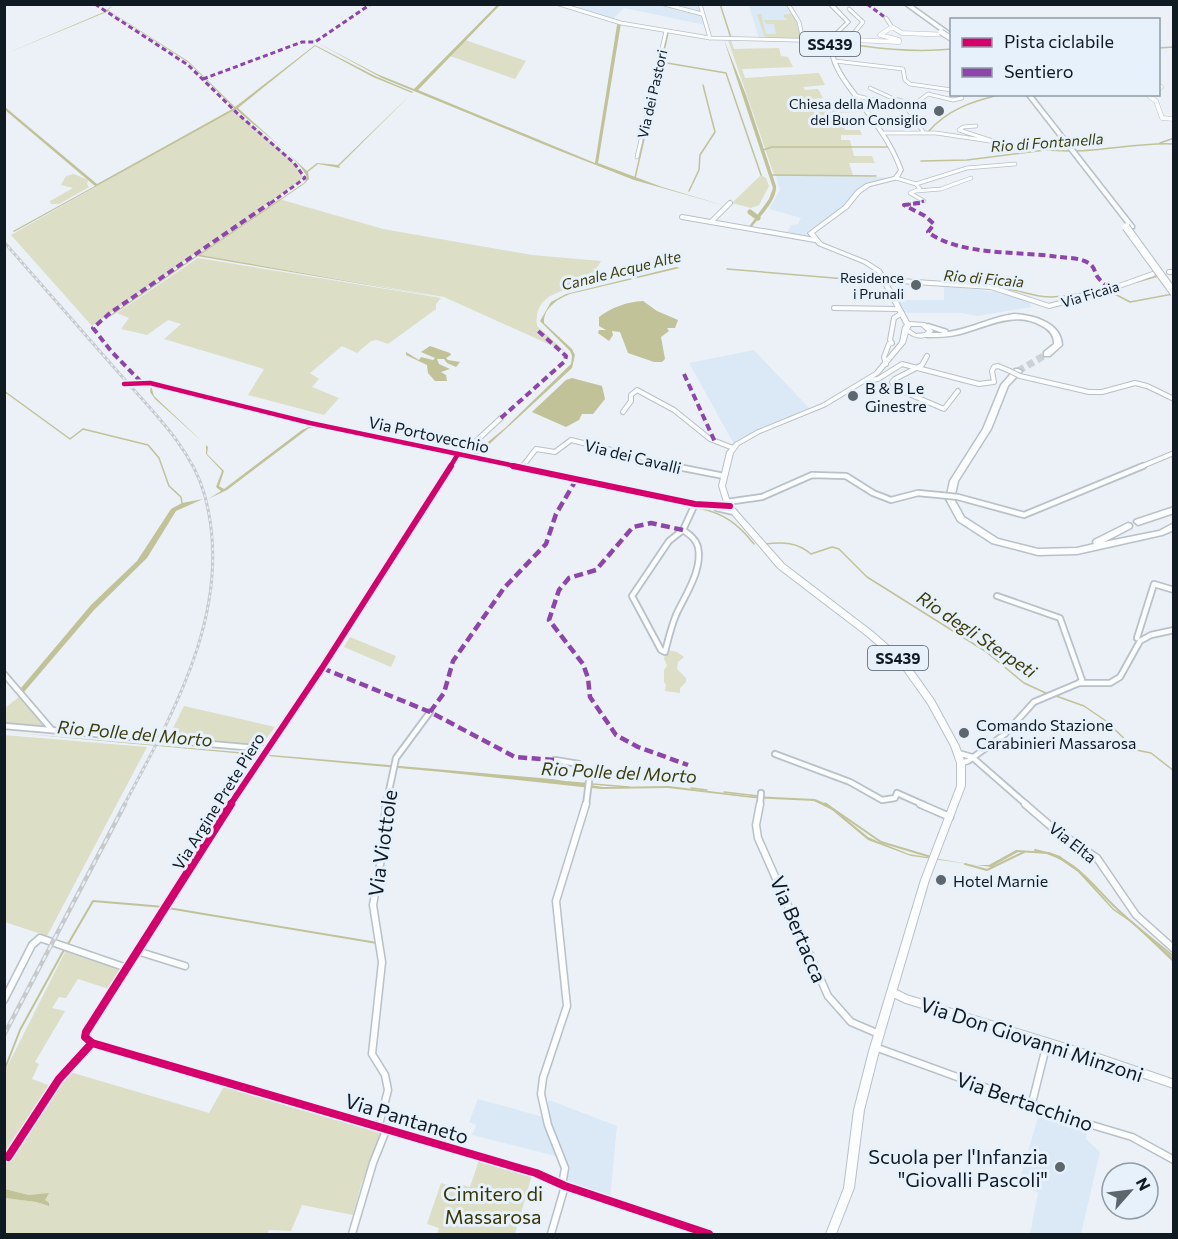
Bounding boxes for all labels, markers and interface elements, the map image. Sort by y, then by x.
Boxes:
legend [950,18,1160,96]
text: Pista ciclabile [1004,30,1114,52]
road number: SS439 [800,32,860,56]
street label: Via dei Pastori [634,48,670,140]
text: Sentiero [1004,60,1074,82]
place label: Chiesa della Madonna del Buon Consiglio [789,95,927,128]
marker: Chiesa della Madonna del Buon Consiglio [932,104,946,118]
water label: Rio di Fontanella [990,129,1104,155]
water label: Canale Acque Alte [559,246,683,294]
water label: Rio di Ficaia [943,266,1025,290]
place label: Residence i Prunali [840,269,904,302]
street label: Via Ficaia [1059,277,1121,311]
marker: Residence i Prunali [909,278,923,292]
place label: B & B Le Ginestre [865,378,927,415]
marker: B & B Le Ginestre [846,389,860,403]
street label: Via Portovecchio [367,412,491,456]
street label: Via dei Cavalli [583,435,683,477]
water label: Rio degli Sterpeti [913,586,1042,683]
road number: SS439 [868,646,928,670]
water label: Rio Polle del Morto [56,715,214,751]
place label: Comando Stazione Carabinieri Massarosa [976,715,1136,752]
marker: Comando Stazione Carabinieri Massarosa [957,726,971,740]
street label: Via Argine Prete Piero [168,729,268,873]
water label: Rio Polle del Morto [541,757,697,787]
street label: Via Viottole [363,788,401,898]
street label: Via Elta [1045,818,1101,866]
place label: Hotel Marnie [953,871,1048,890]
street label: Via Bertacca [766,872,832,986]
marker: Hotel Marnie [934,873,948,887]
street label: Via Don Giovanni Minzoni [917,992,1147,1086]
street label: Via Bertacchino [953,1066,1097,1136]
street label: Via Pantaneto [342,1088,472,1148]
place label: Scuola per l'Infanzia "Giovalli Pascoli" [868,1144,1048,1191]
marker: Scuola per l'Infanzia "Giovalli Pascoli" [1053,1160,1067,1174]
north arrow [1100,1161,1160,1221]
text: N [1132,1174,1155,1193]
park label: Cimitero di Massarosa [443,1181,543,1228]

